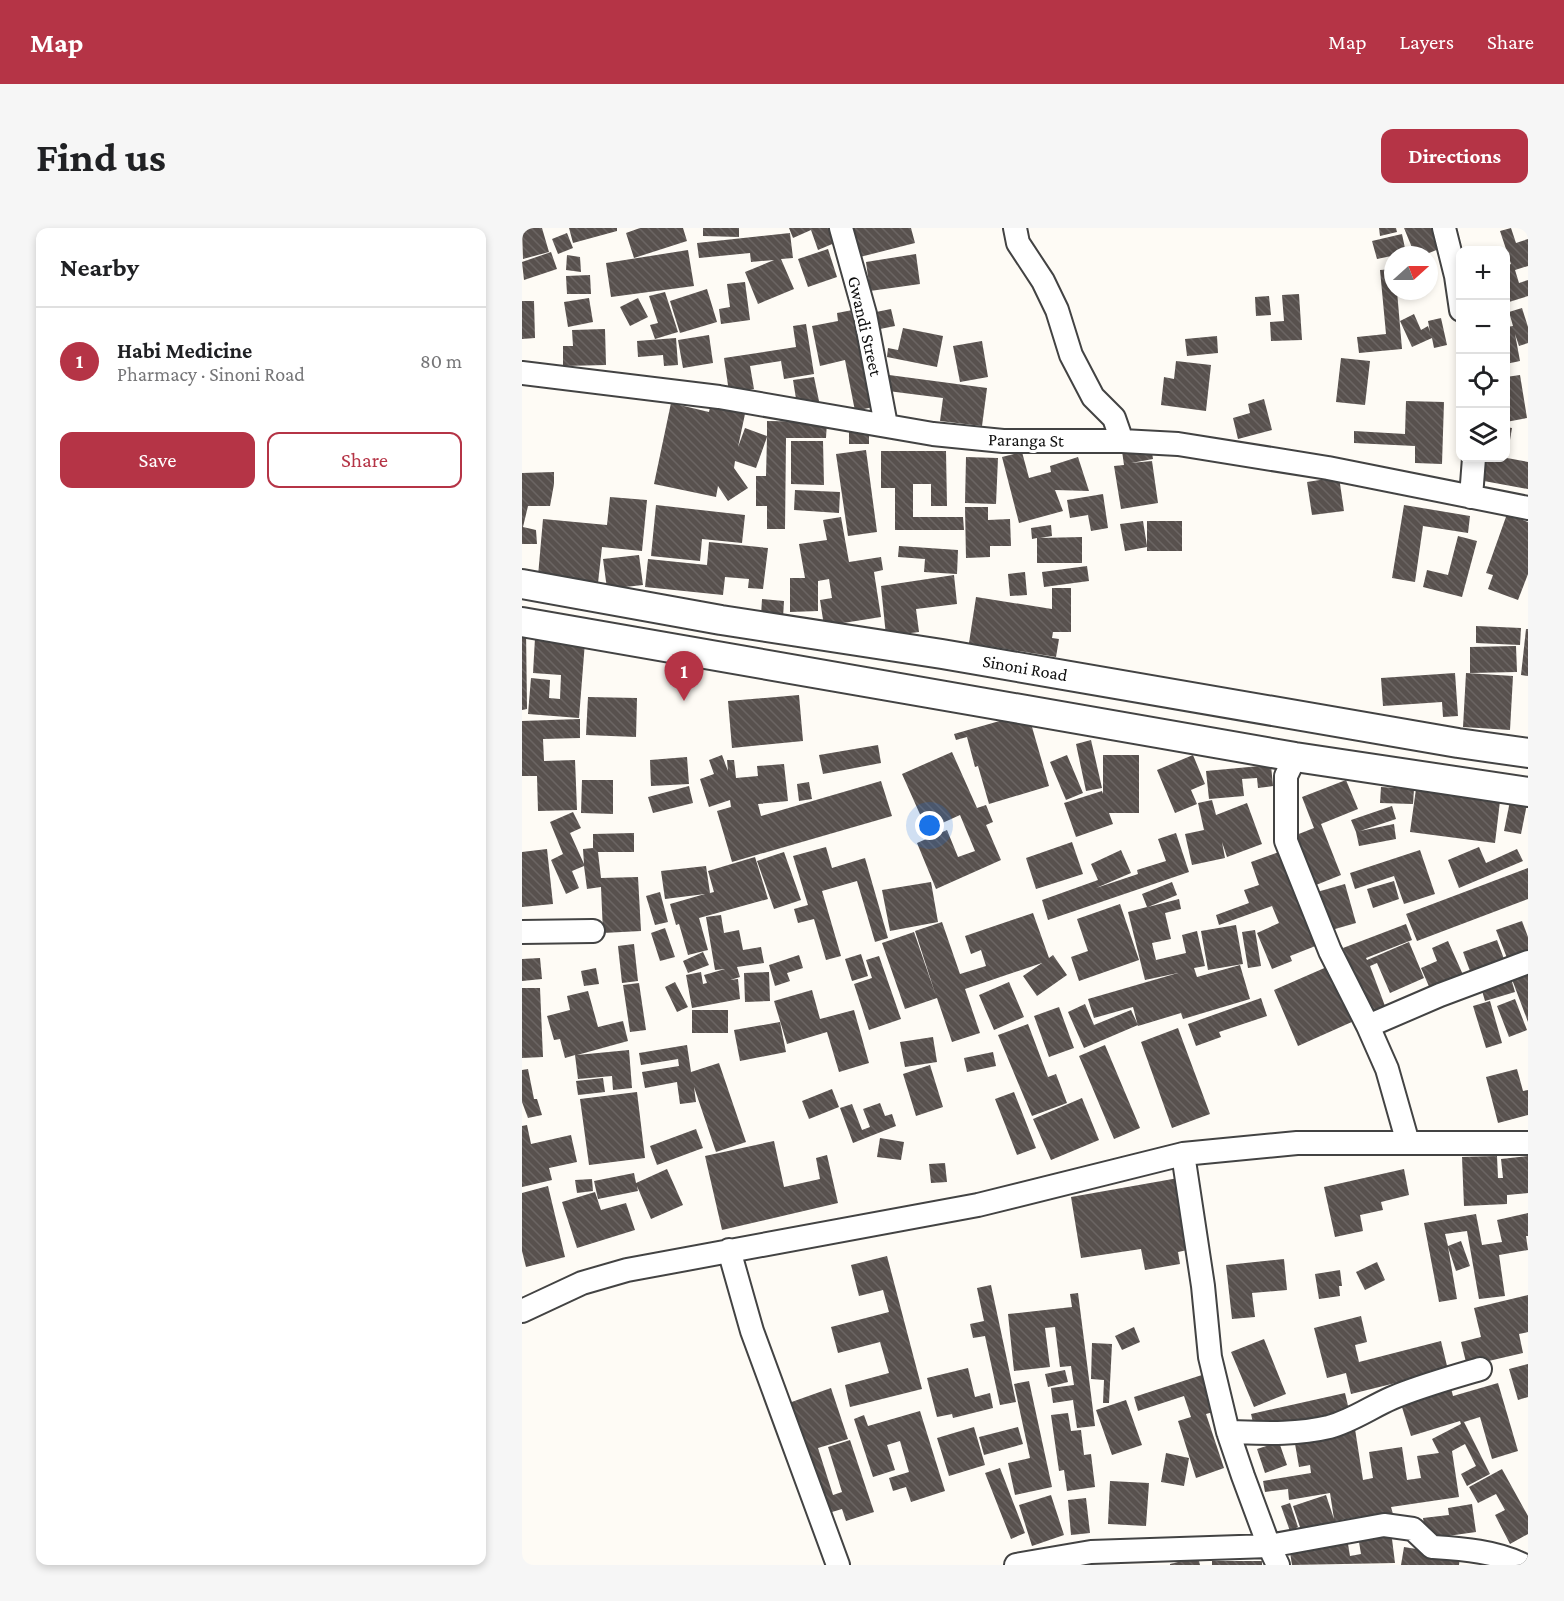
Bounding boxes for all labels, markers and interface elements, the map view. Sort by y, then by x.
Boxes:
text: Map [30,27,83,58]
text: Map [1328,30,1367,54]
text: Layers [1400,30,1454,54]
text: Share [1487,30,1534,54]
button: Directions [1381,129,1528,183]
text: Find us [36,133,166,180]
north arrow [1384,246,1438,300]
map controls [1456,246,1510,462]
button: + [1456,246,1510,300]
text: Nearby [60,253,139,282]
street label: Gwandi Street [844,274,886,379]
button: − [1456,300,1510,354]
text: Habi Medicine [117,338,252,363]
text: 1 [76,350,83,372]
text: 80 m [420,350,462,372]
button: locate [1456,354,1510,408]
text: Pharmacy · Sinoni Road [117,363,305,385]
button: layers [1456,408,1510,462]
street label: Paranga St [988,429,1065,451]
button: Save [60,432,255,488]
button: Share [267,432,462,488]
street label: Sinoni Road [981,651,1070,685]
pin: 1 [664,652,704,701]
your location [915,811,944,840]

